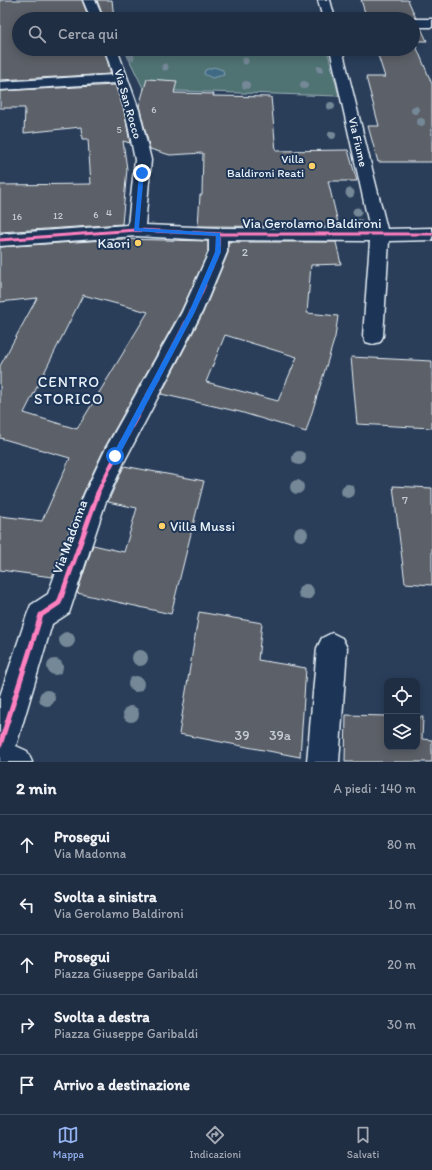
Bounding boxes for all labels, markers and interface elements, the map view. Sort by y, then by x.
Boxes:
search box [12,12,420,56]
icon: search [26,23,48,45]
text: Cerca qui [58,25,118,43]
street label: Via San Rocco [111,68,145,140]
house number: 6 [151,103,157,116]
street label: Via Fiume [346,116,371,168]
house number: 5 [116,123,122,136]
place label: Villa Baldironi Reati [227,152,304,180]
marker: Villa Baldironi Reati [307,161,317,171]
route end [133,164,151,182]
house number: 4 [106,206,112,219]
house number: 6 [93,208,99,221]
house number: 12 [53,209,64,222]
house number: 16 [12,210,22,223]
street label: Via Gerolamo Baldironi [242,215,382,232]
place label: Kaori [98,235,130,252]
marker: Kaori [133,238,143,248]
house number: 2 [242,245,249,259]
district label: CENTRO STORICO [34,373,104,408]
route start [106,447,124,465]
house number: 7 [402,493,408,507]
street label: Via Madonna [49,498,91,576]
place label: Villa Mussi [170,518,235,535]
marker: Villa Mussi [157,521,167,531]
map controls [384,678,420,750]
button: locate [384,678,420,714]
button: layers [384,714,420,750]
house number: 39 [235,727,249,744]
house number: 39a [269,727,292,744]
text: 2 min [16,778,56,798]
text: A piedi · 140 m [333,781,416,796]
text: Prosegui [54,828,110,846]
icon: ahead [16,834,38,856]
text: 80 m [387,837,416,852]
text: Via Madonna [54,846,126,861]
text: Svolta a sinistra [54,888,157,906]
icon: left [16,894,38,916]
text: 10 m [388,897,416,912]
text: Via Gerolamo Baldironi [54,906,183,921]
text: Prosegui [54,948,110,966]
icon: ahead [16,954,38,976]
text: 20 m [387,957,416,972]
text: Piazza Giuseppe Garibaldi [54,966,198,981]
text: Svolta a destra [54,1008,150,1026]
icon: right [16,1014,38,1036]
text: 30 m [387,1017,416,1032]
text: Piazza Giuseppe Garibaldi [54,1026,198,1041]
icon: arrive [16,1074,38,1096]
text: Arrivo a destinazione [54,1076,190,1094]
tab: Mappa [53,1124,84,1161]
tab: Indicazioni [189,1124,241,1161]
tab: Salvati [347,1124,379,1161]

